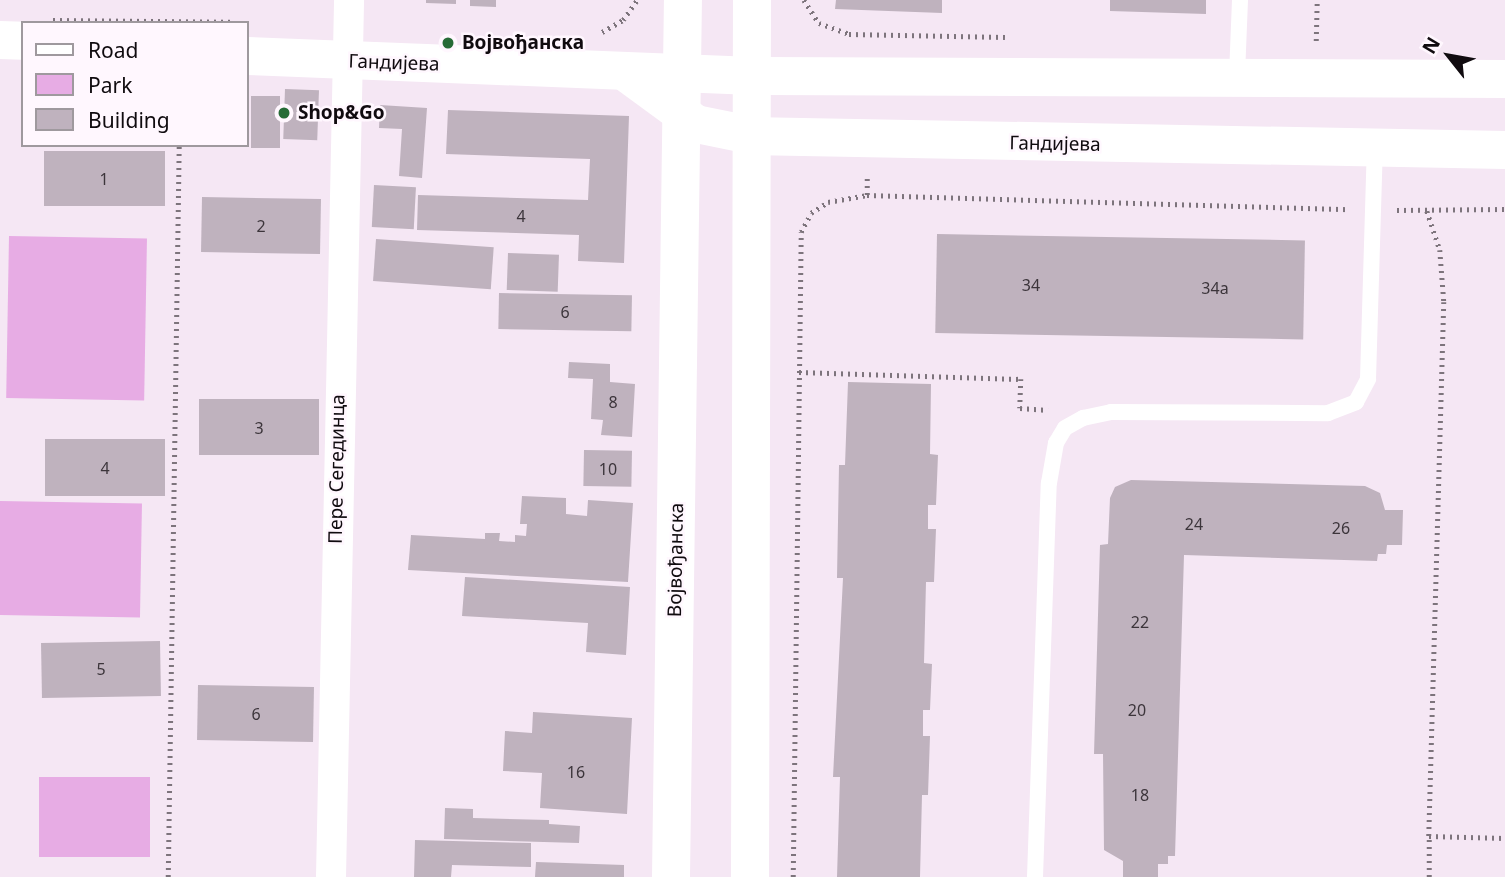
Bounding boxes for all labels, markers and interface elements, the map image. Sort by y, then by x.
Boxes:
legend [21,21,248,147]
north arrow [1414,21,1484,91]
place label: Војвођанска [462,32,584,54]
text: N [1416,32,1446,59]
marker: Војвођанска [440,35,456,51]
text: Road [88,36,138,64]
street label: Гандијева [348,50,440,76]
text: Park [88,71,132,99]
place label: Shop&Go [298,102,385,124]
marker: Shop&Go [276,105,292,121]
text: Building [88,106,170,134]
street label: Гандијева [1009,132,1101,156]
house number: 1 [99,169,109,189]
house number: 4 [516,206,526,226]
house number: 2 [256,216,266,236]
house number: 34 [1022,275,1040,295]
house number: 34a [1201,278,1229,298]
house number: 6 [560,302,570,322]
house number: 8 [608,392,618,412]
street label: Пере Сегединца [324,394,350,544]
house number: 3 [254,418,264,438]
house number: 4 [100,458,110,478]
house number: 10 [599,459,617,479]
street label: Војвођанска [664,503,688,617]
house number: 24 [1185,514,1203,534]
house number: 26 [1332,518,1350,538]
house number: 22 [1131,612,1149,632]
house number: 5 [96,659,106,679]
house number: 20 [1128,700,1146,720]
house number: 6 [251,704,261,724]
house number: 16 [567,762,585,782]
house number: 18 [1131,785,1149,805]

